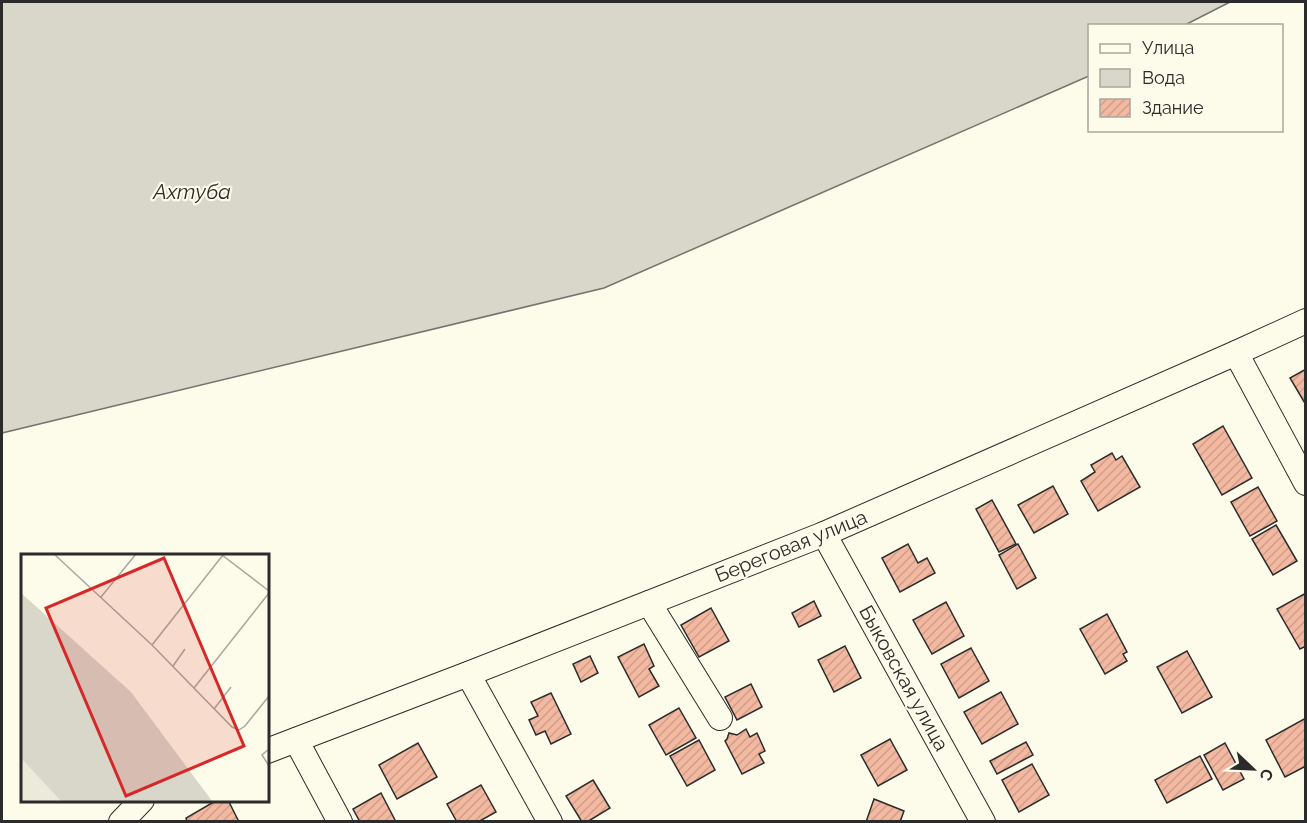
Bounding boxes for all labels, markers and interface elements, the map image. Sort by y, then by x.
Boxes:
legend [1088,24,1283,132]
text: Улица [1142,37,1194,58]
text: Вода [1142,67,1185,88]
text: Здание [1142,97,1204,118]
water label: Ахтуба [152,179,231,204]
street label: Береговая улица [711,505,871,587]
inset map [21,554,268,802]
street label: Быковская улица [854,601,954,755]
north arrow [1223,739,1283,799]
text: С [1255,766,1277,783]

